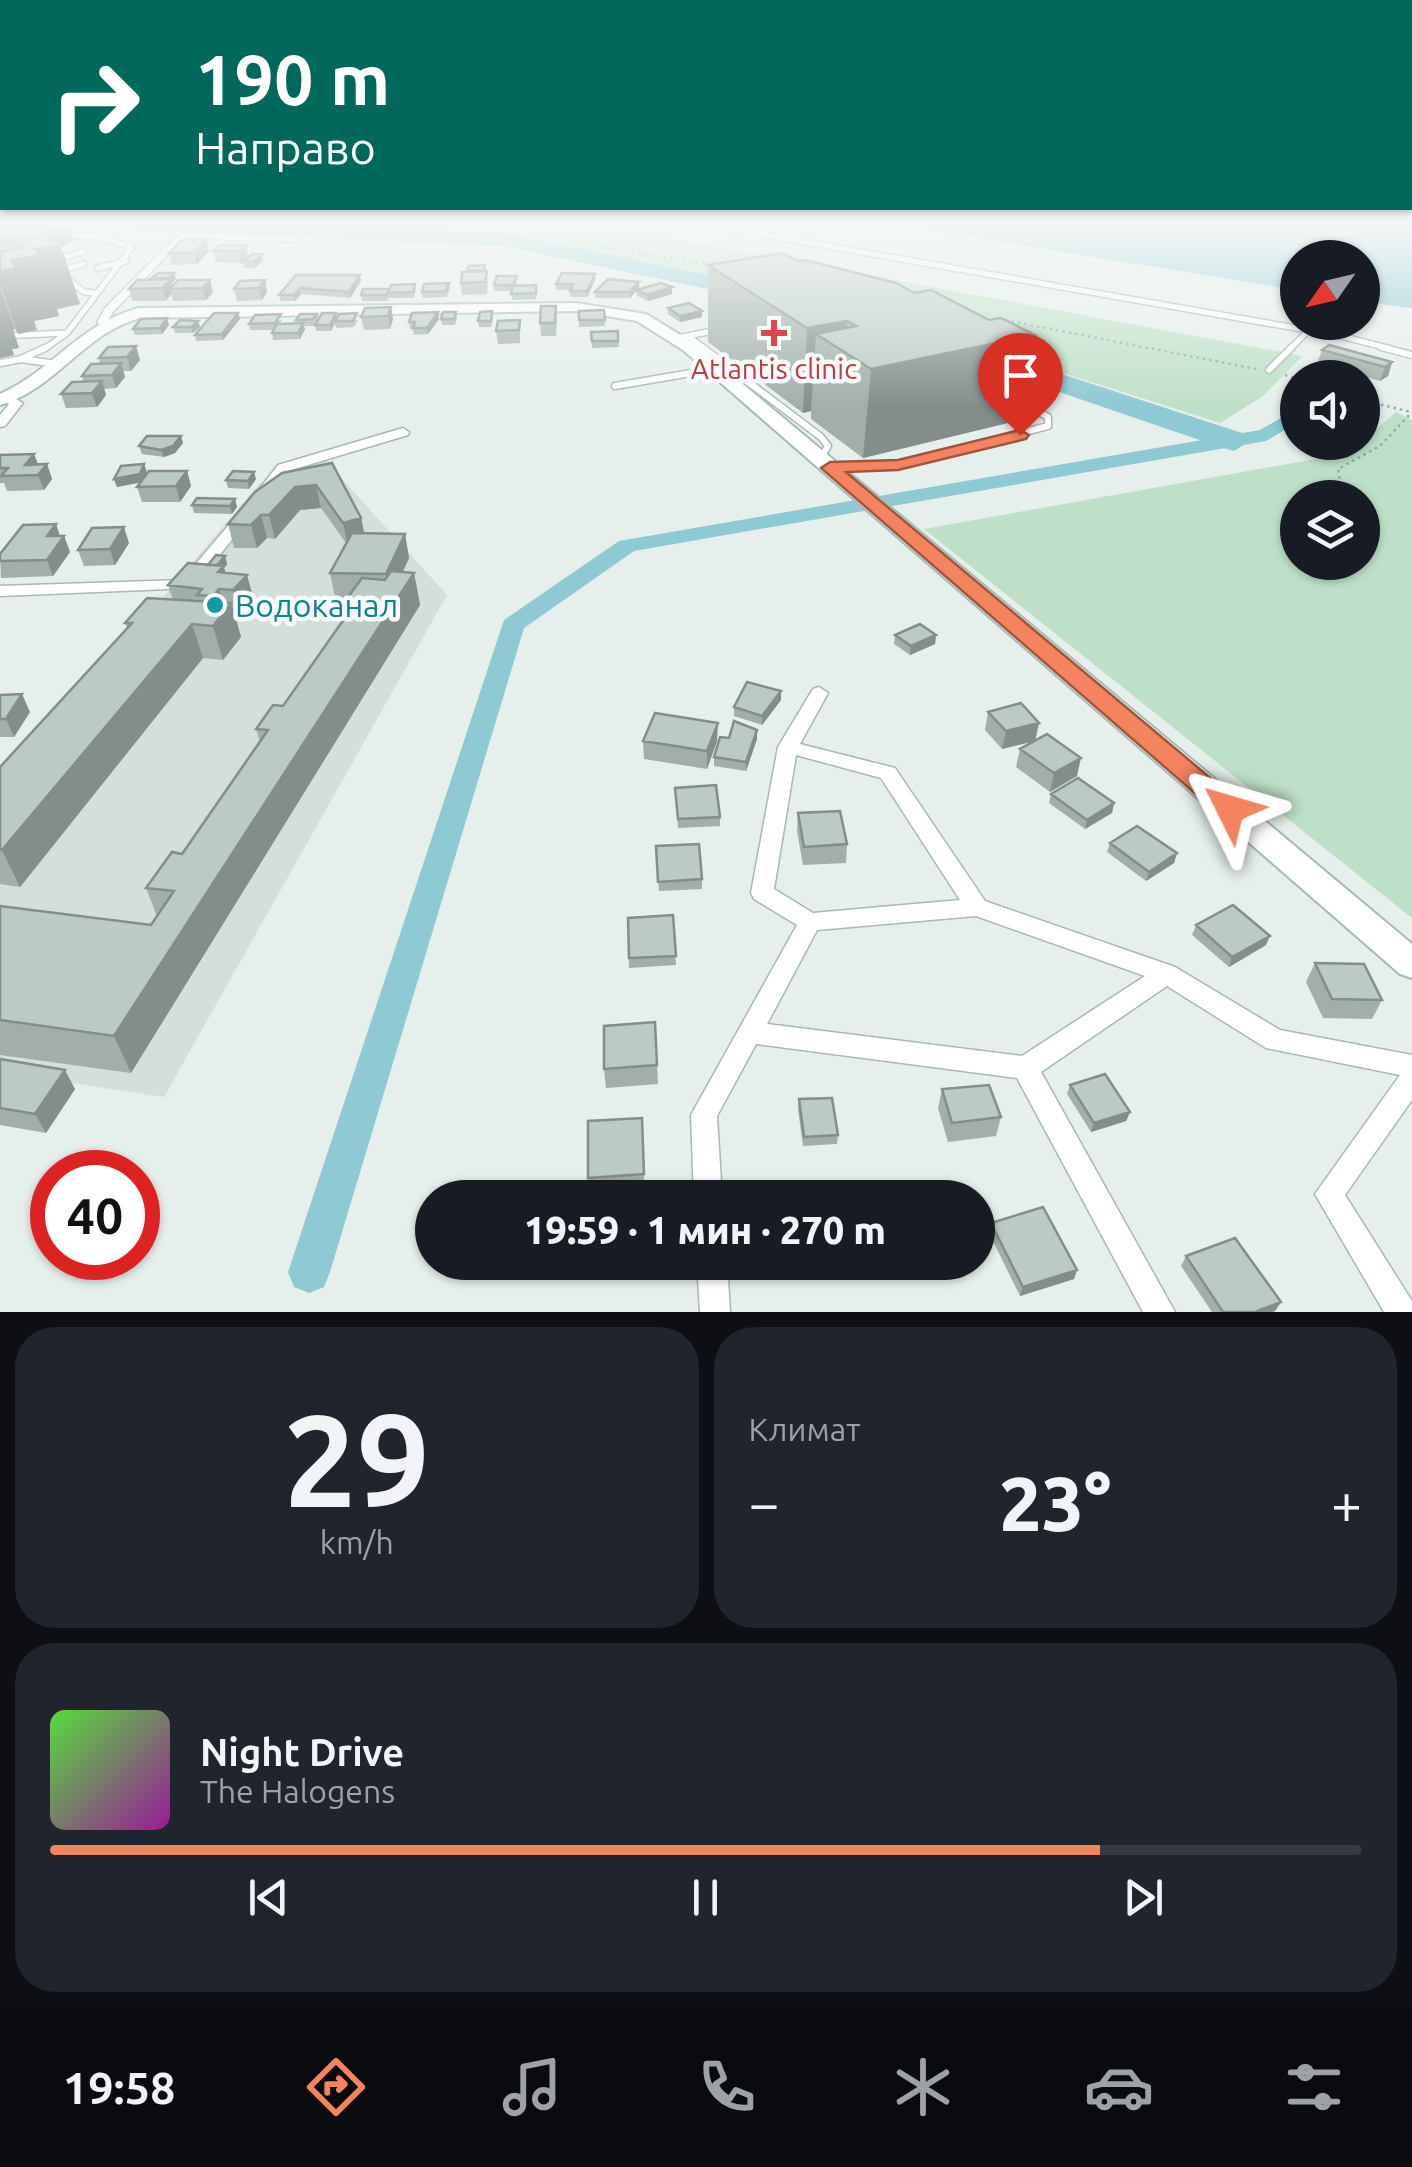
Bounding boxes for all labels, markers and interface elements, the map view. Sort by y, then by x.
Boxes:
icon: right [30,40,160,170]
text: 190 m [195,40,390,118]
text: Направо [195,122,376,173]
north arrow [1280,240,1380,340]
map controls [1280,240,1380,580]
marker: Atlantis clinic [761,320,787,346]
pin [978,333,1063,436]
icon: arrive [993,348,1048,403]
place label: Atlantis clinic [691,353,857,384]
button: sound [1280,360,1380,460]
button: layers [1280,480,1380,580]
place label: Водоканал [235,587,398,623]
marker: Водоканал [204,594,226,616]
position arrow [1178,757,1282,861]
speed limit sign: 40 [30,1150,160,1280]
text: 19:59 · 1 мин · 270 m [524,1209,886,1251]
text: 29 [283,1386,430,1532]
text: Климат [749,1411,860,1447]
text: 23° [999,1461,1111,1545]
text: − [749,1472,780,1533]
text: + [1331,1472,1362,1533]
text: km/h [320,1524,394,1560]
text: Night Drive [200,1731,404,1773]
text: The Halogens [200,1773,395,1809]
icon: previous [241,1870,296,1925]
icon: pause [678,1870,733,1925]
icon: next [1116,1870,1171,1925]
icon: directions [301,2052,371,2122]
icon: music [497,2052,567,2122]
icon: phone [692,2052,762,2122]
icon: climate [888,2052,958,2122]
icon: car [1084,2052,1154,2122]
icon: filters [1279,2052,1349,2122]
text: 19:58 [63,2062,175,2113]

